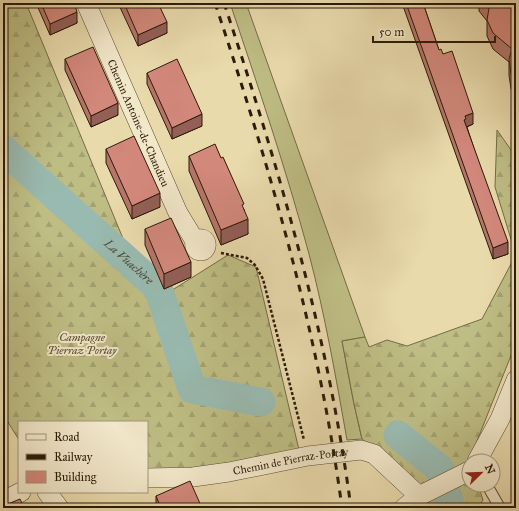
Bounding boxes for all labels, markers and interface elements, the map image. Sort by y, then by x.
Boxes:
scale bar [373,18,495,44]
text: 50 m [379,25,404,39]
street label: Chemin Antoine-de-Chandieu [105,58,172,189]
water label: La Vuachère [101,236,157,288]
park label: Campagne Pierraz Portay [48,331,117,357]
legend [18,421,148,493]
text: Road [54,430,80,444]
street label: Chemin de Pierraz-Portay [232,445,350,478]
text: Railway [54,450,93,464]
north arrow [461,453,501,493]
text: N [482,462,498,477]
text: Building [54,470,97,485]

